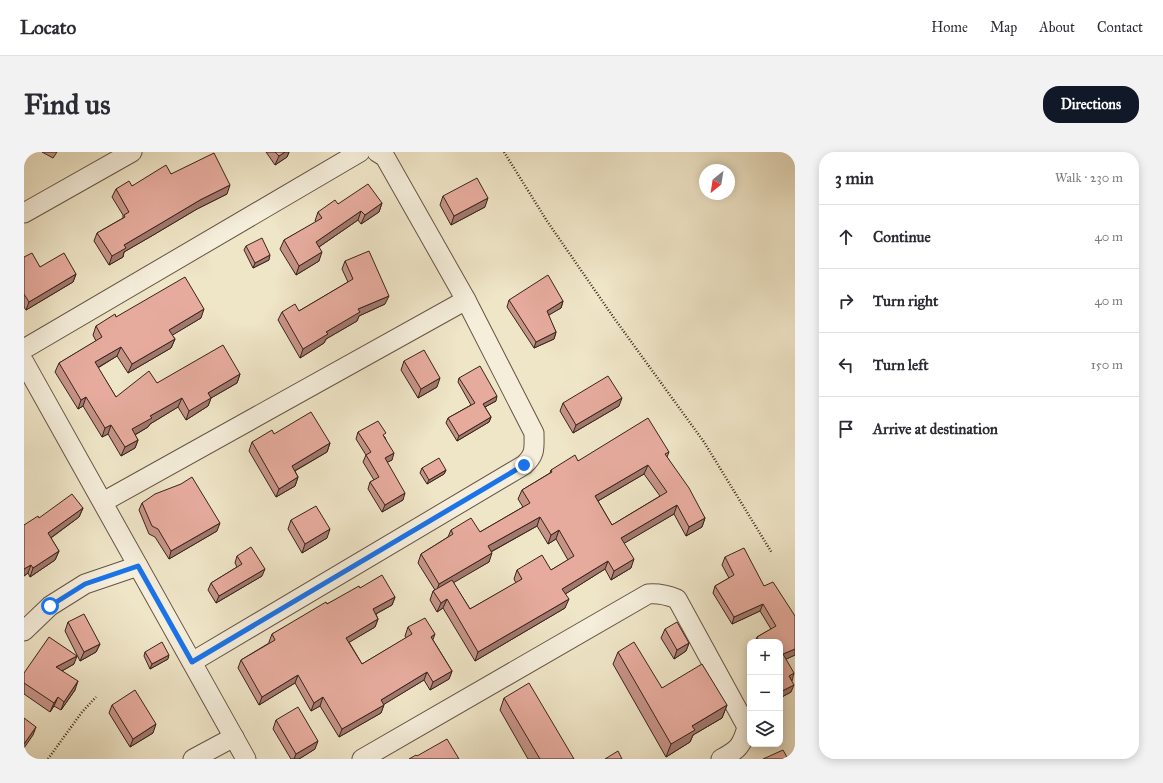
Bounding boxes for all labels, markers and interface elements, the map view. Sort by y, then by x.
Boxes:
text: Locato [20,16,76,39]
text: Home [931,19,968,36]
text: Map [990,19,1017,36]
text: About [1039,19,1075,36]
text: Contact [1097,19,1143,36]
button: Directions [1043,86,1139,123]
text: Find us [24,87,110,122]
north arrow [699,164,735,200]
text: 3 min [835,168,874,189]
text: Walk · 230 m [1055,170,1123,186]
icon: ahead [835,226,857,248]
text: Continue [873,228,931,246]
text: 40 m [1094,229,1123,245]
icon: right [835,290,857,312]
text: Turn right [873,292,938,310]
text: 40 m [1094,293,1123,309]
icon: left [835,354,857,376]
text: Turn left [873,356,929,374]
text: 150 m [1091,357,1123,373]
icon: arrive [835,418,857,440]
text: Arrive at destination [873,420,998,438]
route end [515,456,533,474]
route start [41,597,59,615]
map controls [747,639,783,747]
button: + [747,639,783,675]
button: − [747,675,783,711]
button: layers [747,711,783,747]

